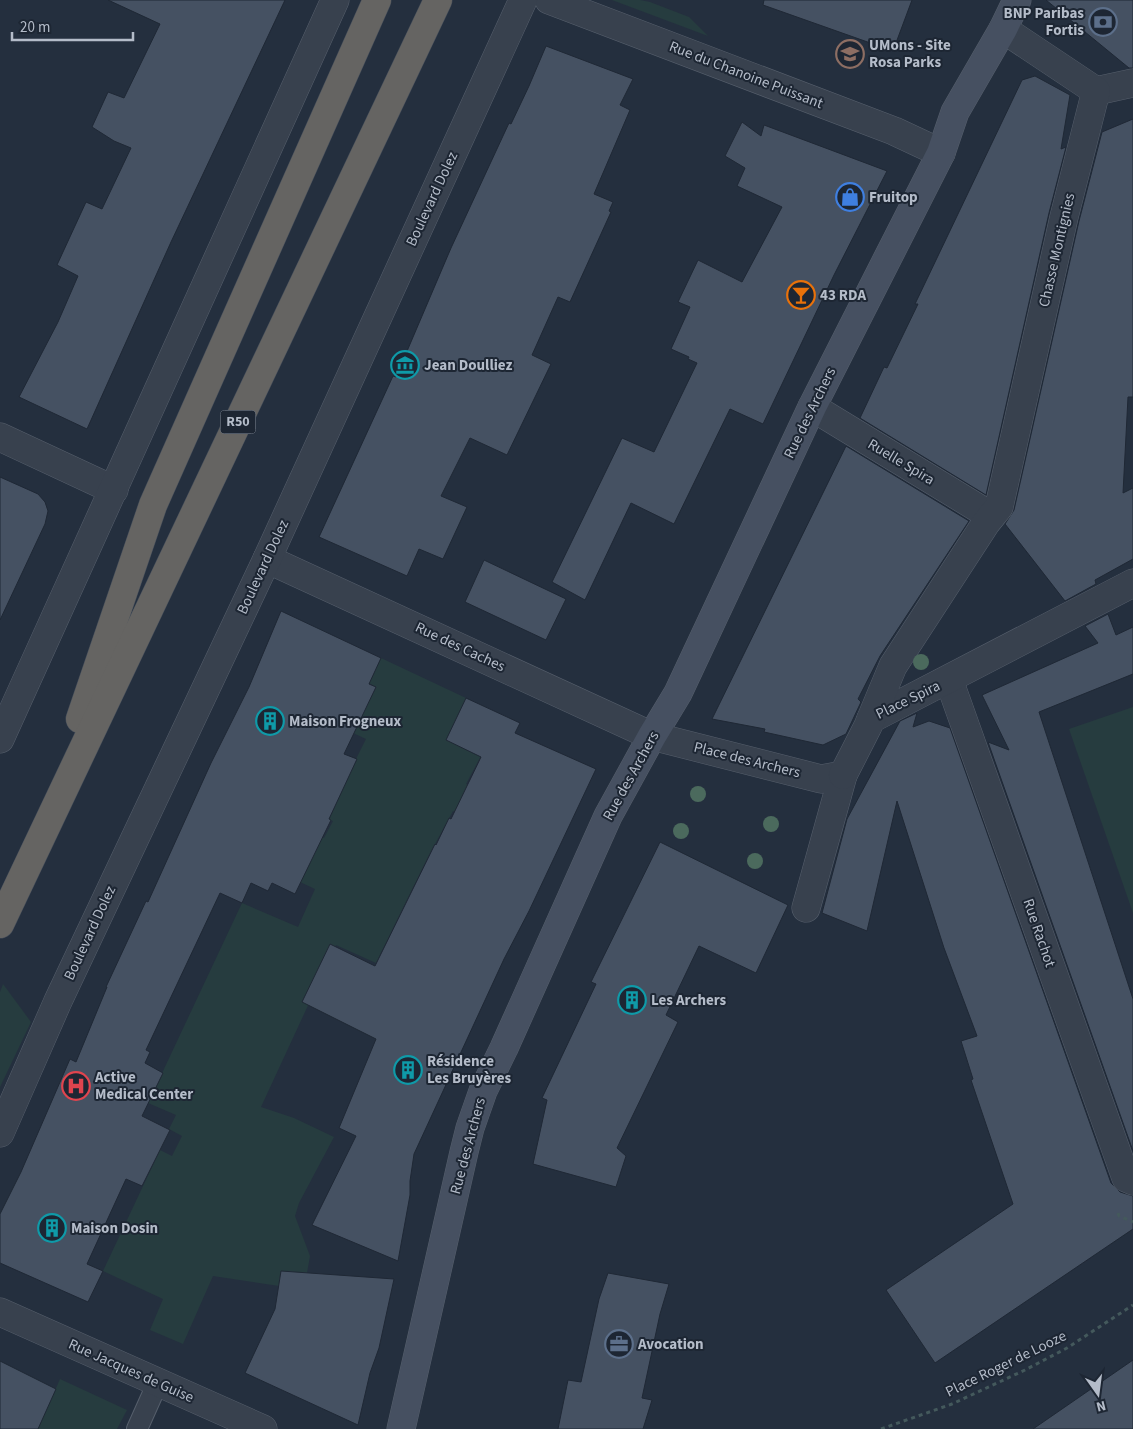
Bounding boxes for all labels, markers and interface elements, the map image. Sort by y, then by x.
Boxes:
place label: BNP Paribas Fortis [1004,3,1084,41]
bank icon: BNP Paribas Fortis [1088,7,1118,37]
scale bar [12,10,134,42]
text: 20 m [20,17,50,38]
place label: UMons - Site Rosa Parks [869,35,951,73]
street label: Rue du Chanoine Puissant [666,36,826,114]
school or university icon: UMons - Site Rosa Parks [835,39,865,69]
street label: Boulevard Dolez [401,148,463,250]
shop icon: Fruitop [835,182,865,212]
place label: Fruitop [869,187,918,208]
street label: Chasse Montignies [1034,191,1080,309]
bar icon: 43 RDA [786,280,816,310]
place label: 43 RDA [820,285,866,306]
museum icon: Jean Doulliez [390,350,420,380]
place label: Jean Doulliez [424,355,512,376]
street label: Rue des Archers [779,364,841,462]
road number: R50 [220,411,256,434]
street label: Ruelle Spira [864,434,938,490]
street label: Boulevard Dolez [232,516,294,618]
street label: Rue des Caches [412,617,508,677]
street label: Place Spira [872,675,944,725]
building icon: Maison Frogneux [255,706,285,736]
place label: Maison Frogneux [289,711,402,732]
street label: Rue des Archers [598,727,664,825]
street label: Place des Archers [692,737,802,783]
street label: Boulevard Dolez [59,882,121,984]
street label: Rue Rachot [1017,896,1061,970]
building icon: Les Archers [617,985,647,1015]
place label: Les Archers [651,990,727,1011]
place label: Résidence Les Bruyères [427,1051,512,1089]
building icon: Résidence Les Bruyères [393,1055,423,1085]
place label: Active Medical Center [94,1067,193,1105]
hospital icon: Active Medical Center [61,1071,91,1101]
street label: Rue des Archers [445,1095,491,1197]
building icon: Maison Dosin [37,1213,67,1243]
place label: Maison Dosin [71,1218,158,1239]
street label: Place Roger de Looze [942,1326,1070,1402]
office icon: Avocation [604,1329,634,1359]
street label: Rue Jacques de Guise [65,1334,197,1408]
place label: Avocation [637,1334,704,1355]
north arrow [1073,1369,1123,1419]
text: N [1094,1395,1108,1416]

